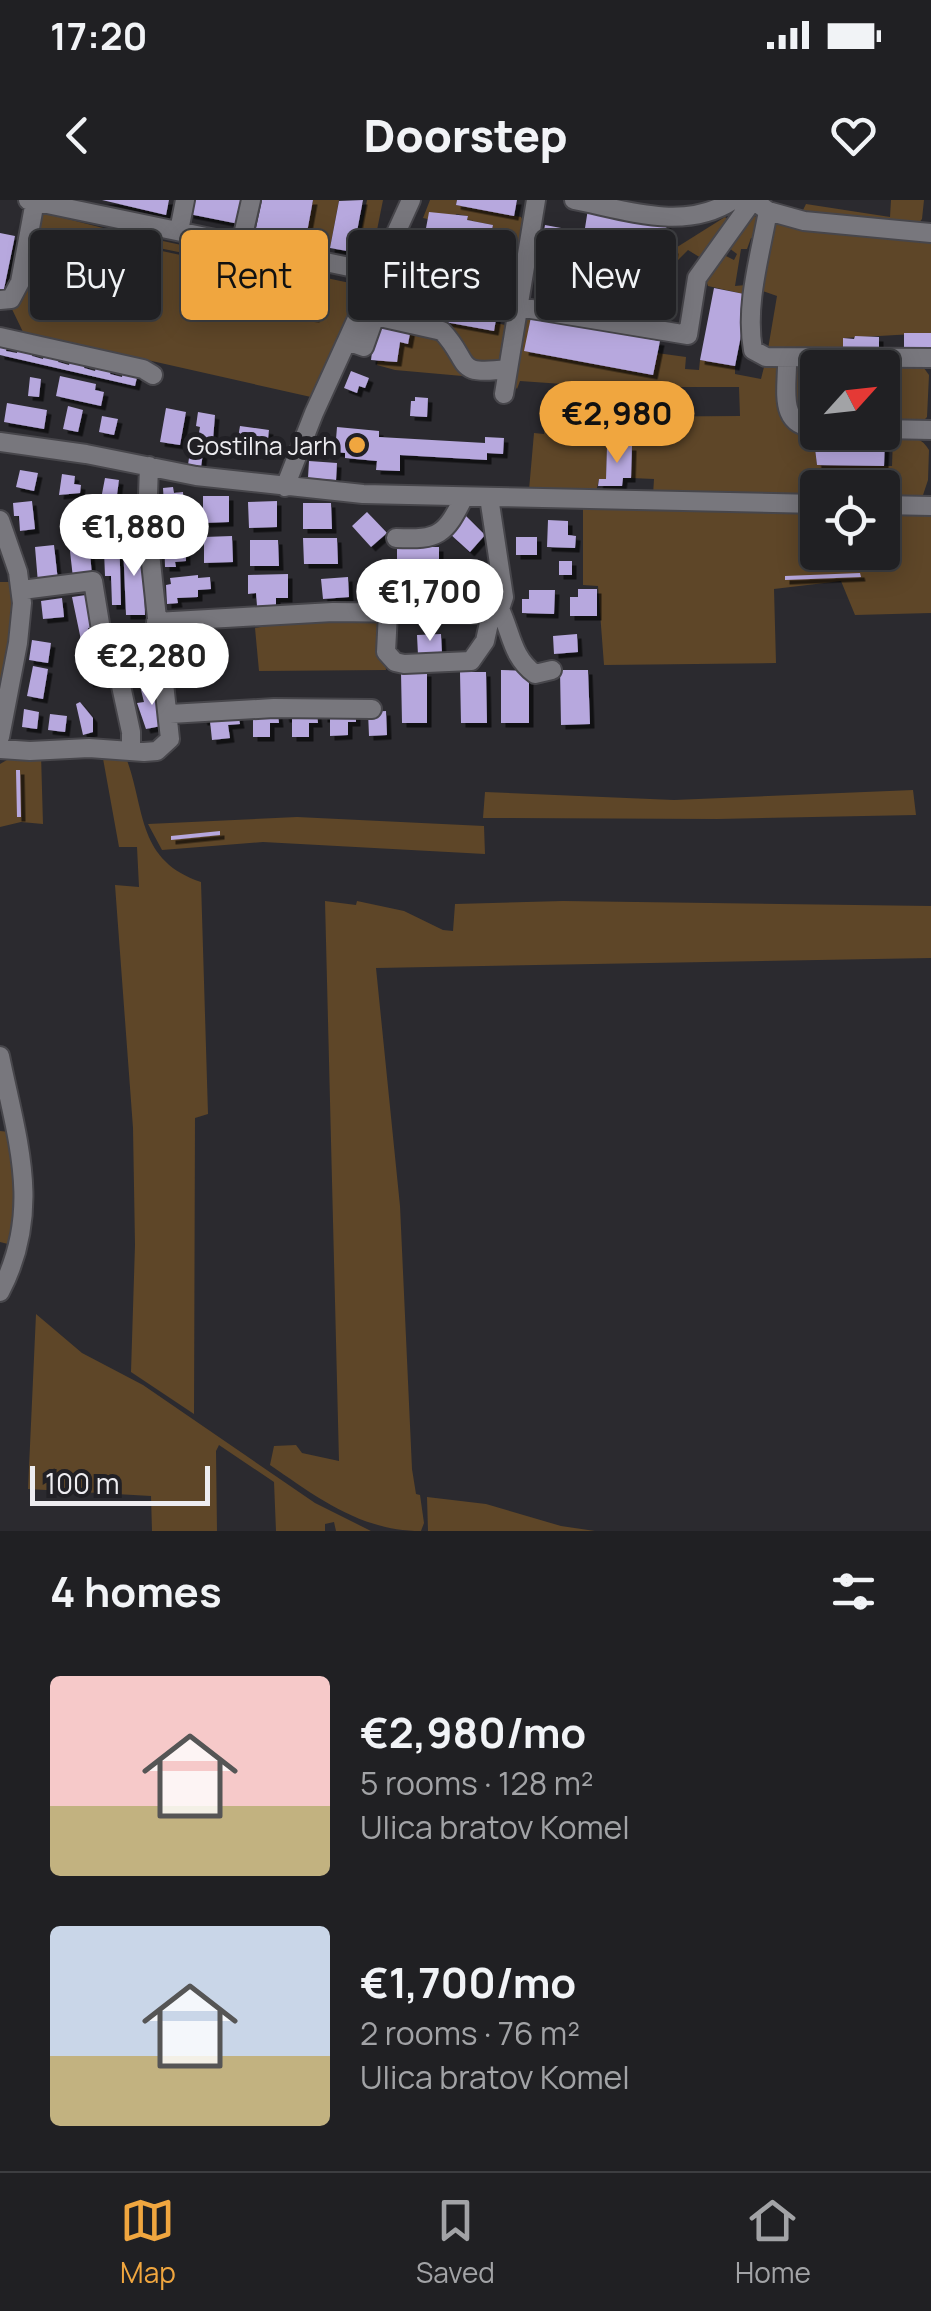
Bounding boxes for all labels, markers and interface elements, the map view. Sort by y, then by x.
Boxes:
text: 17:20 [50,9,148,61]
text: Doorstep [363,104,568,166]
icon: back [50,108,105,163]
icon: heart [826,108,881,163]
chip: Buy [30,230,161,320]
chip: Rent [181,230,328,320]
chip: Filters [348,230,516,320]
chip: New [536,230,676,320]
north arrow [800,350,900,450]
map controls [800,350,900,570]
pin: €2,980 [536,381,698,466]
text: €2,980 [561,391,673,435]
place label: Gostilna Jarh [187,428,337,463]
marker: Gostilna Jarh [346,434,368,456]
button: locate [800,470,900,570]
pin: €1,880 [53,494,215,579]
text: €1,880 [82,504,186,548]
pin: €1,700 [349,559,511,644]
text: €1,700 [378,569,482,613]
pin: €2,280 [71,623,233,708]
text: €2,280 [97,633,207,677]
scale bar [30,1461,210,1506]
text: 100 m [45,1464,119,1502]
text: 4 homes [50,1562,222,1620]
icon: filters [826,1564,881,1619]
text: €2,980/mo [360,1703,586,1761]
icon: home [130,1716,250,1836]
text: 5 rooms · 128 m² [360,1761,594,1805]
text: Ulica bratov Komel [360,1805,630,1849]
text: €1,700/mo [360,1953,576,2011]
icon: home [130,1966,250,2086]
text: 2 rooms · 76 m² [360,2011,580,2055]
text: Ulica bratov Komel [360,2055,630,2099]
tab: Map [120,2193,176,2291]
tab: Saved [416,2193,495,2291]
tab: Home [735,2193,811,2291]

